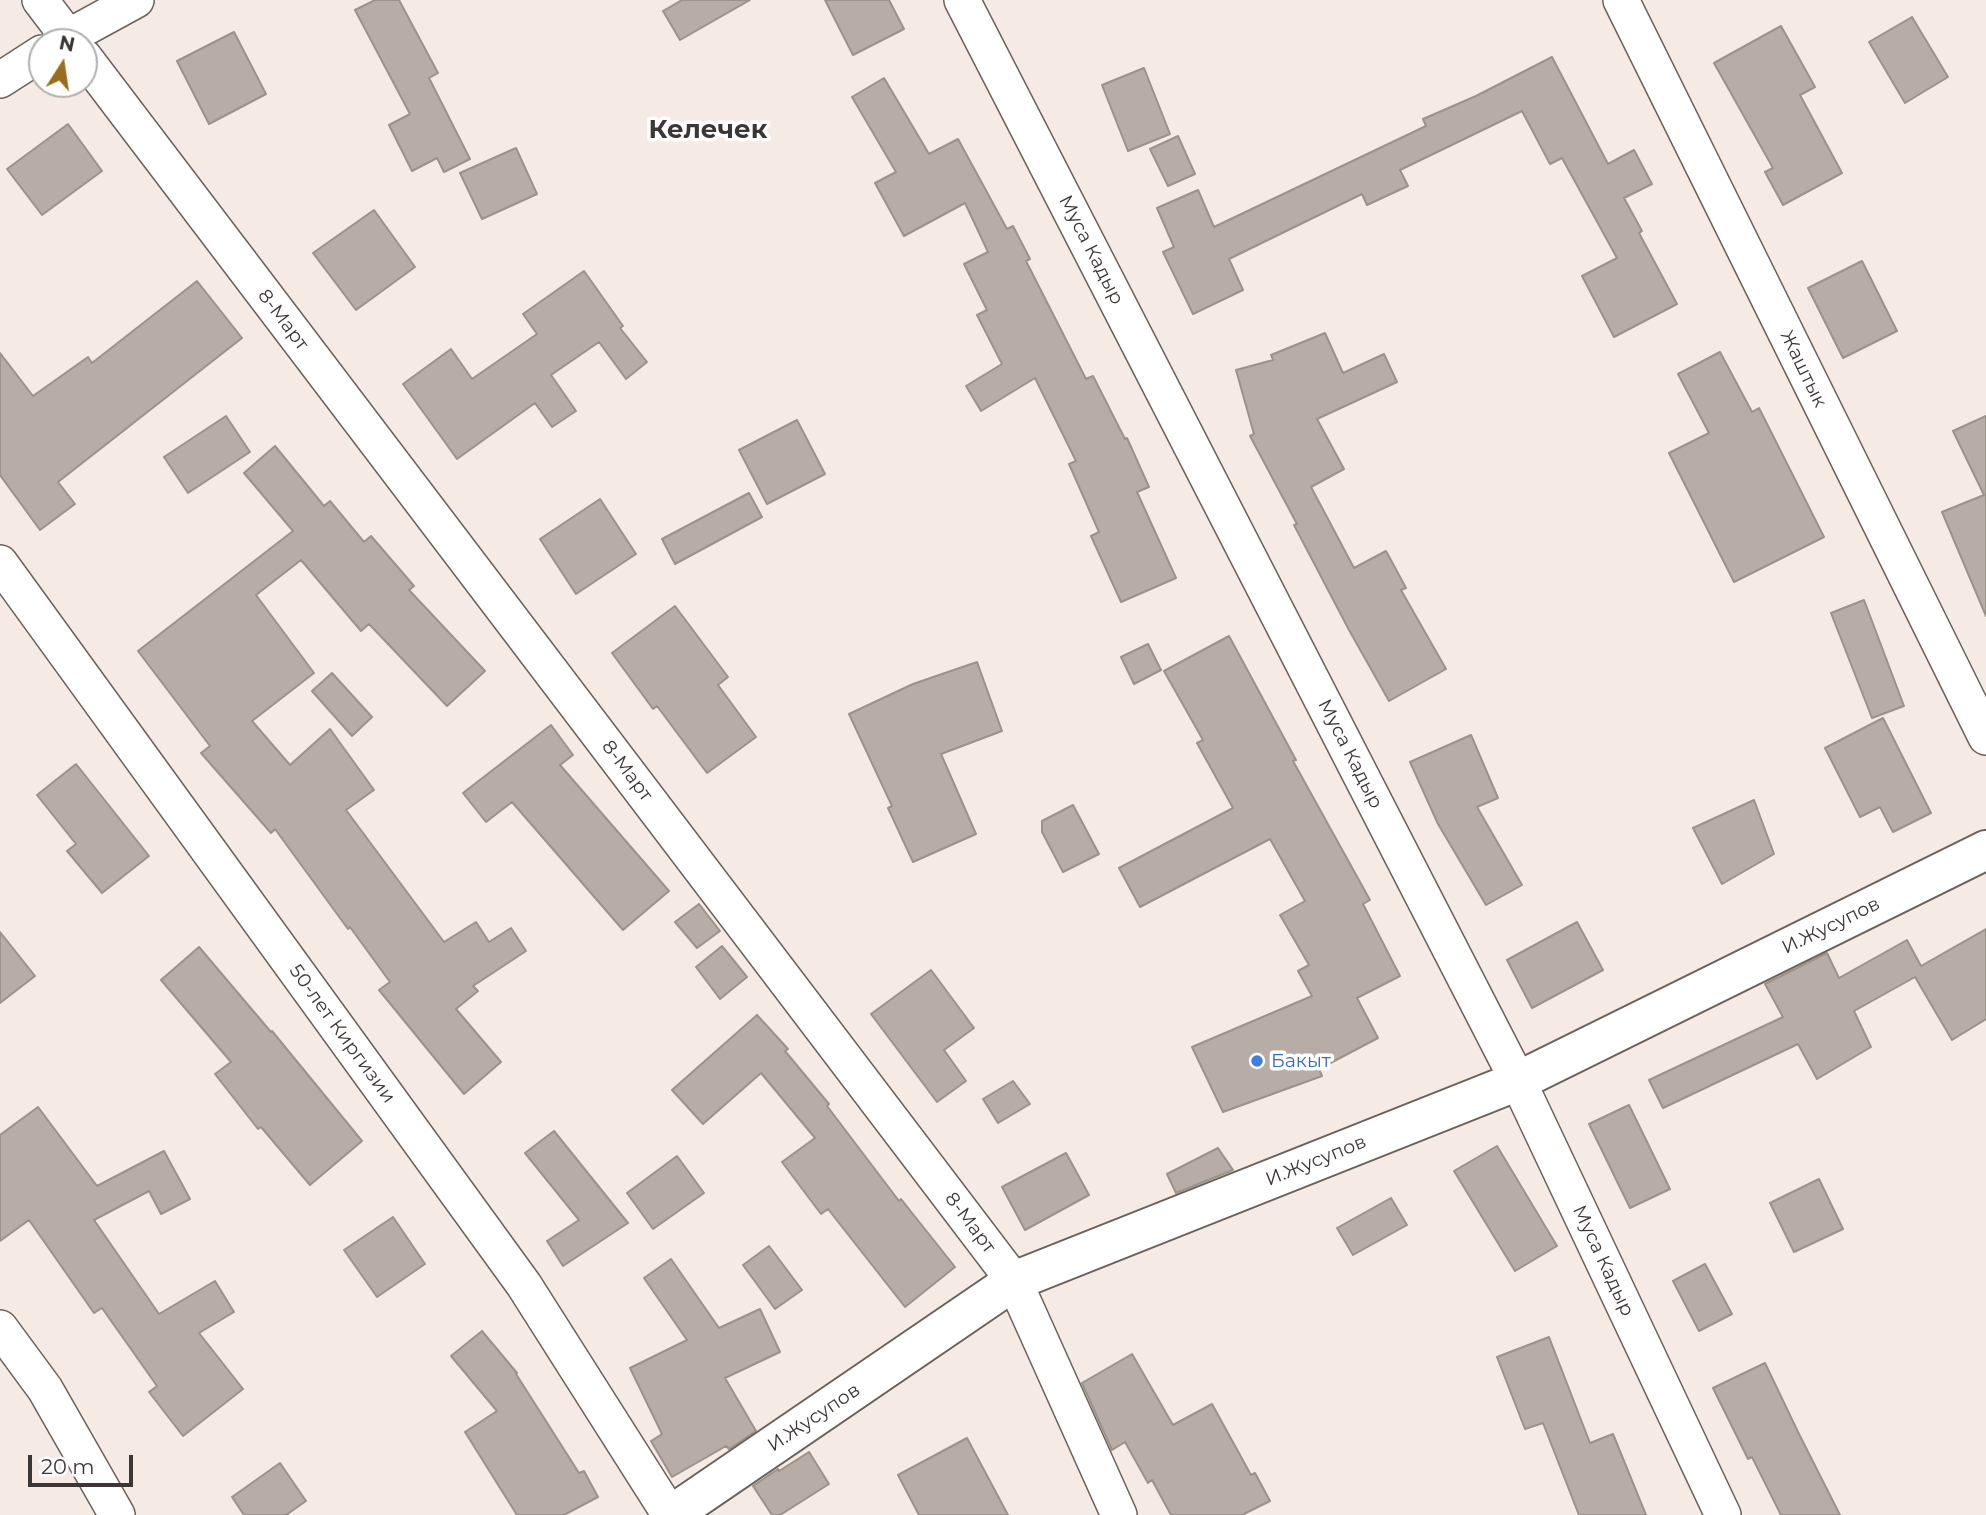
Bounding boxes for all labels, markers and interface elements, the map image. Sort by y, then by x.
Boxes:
north arrow [28,28,98,98]
text: N [57,31,77,57]
district label: Келечек [649,114,767,146]
street label: Муса Кадыр [1054,191,1128,309]
street label: 8-Март [253,285,313,355]
street label: Жаштык [1775,327,1831,411]
street label: Муса Кадыр [1313,695,1387,813]
street label: 8-Март [597,736,657,806]
street label: И.Жусупов [1778,892,1884,960]
street label: 50-лет Киргизии [284,960,400,1108]
place label: Бакыт [1271,1050,1331,1072]
marker: Бакыт [1249,1053,1265,1069]
street label: И.Жусупов [1262,1131,1370,1191]
street label: 8-Март [940,1188,1000,1258]
street label: Муса Кадыр [1567,1202,1639,1320]
street label: И.Жусупов [764,1379,864,1457]
scale bar [32,1442,136,1486]
text: 20 m [41,1454,95,1479]

